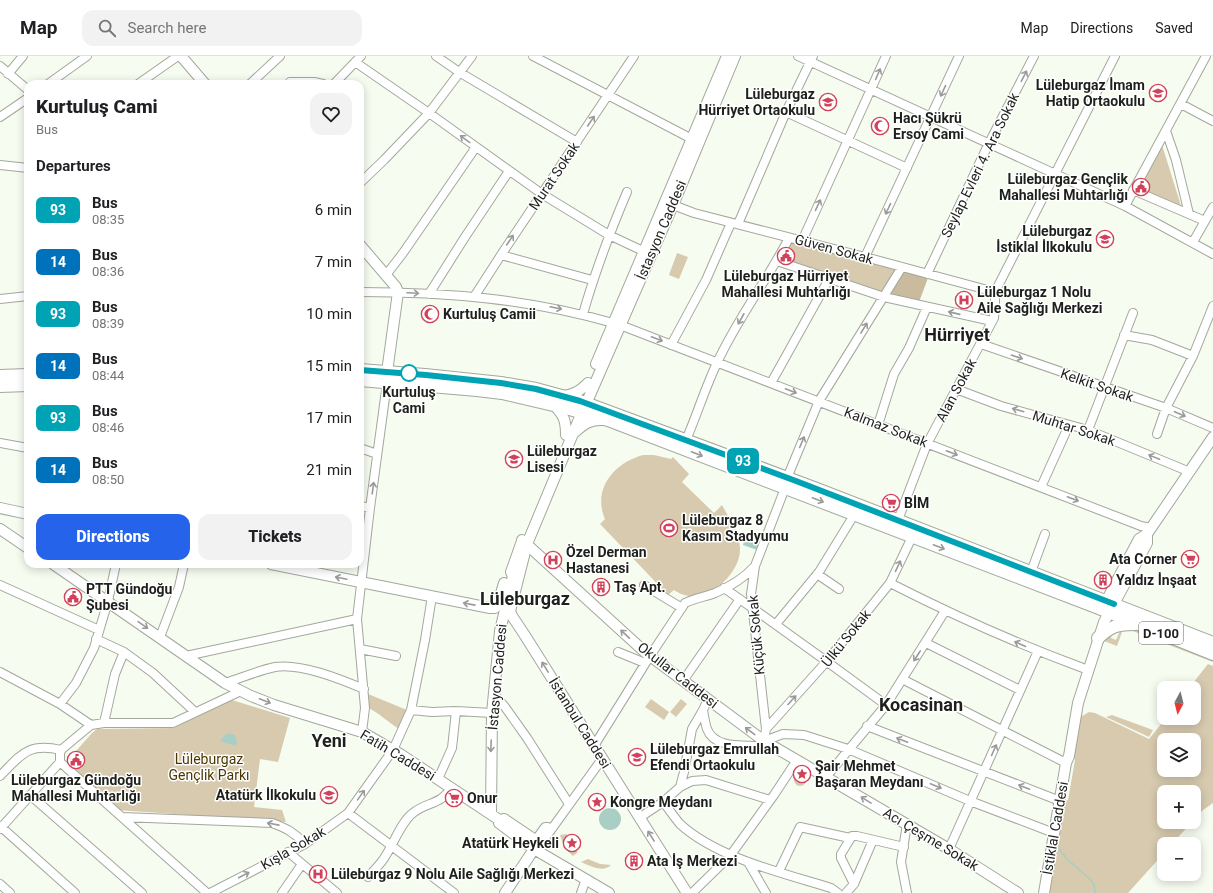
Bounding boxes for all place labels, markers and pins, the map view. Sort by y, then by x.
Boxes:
place label: Lüleburgaz İmam Hatip Ortaokulu [1036,77,1145,109]
school or university icon: Lüleburgaz İmam Hatip Ortaokulu [1148,83,1168,103]
place label: Lüleburgaz Hürriyet Ortaokulu [698,86,815,118]
school or university icon: Lüleburgaz Hürriyet Ortaokulu [818,92,838,112]
place label: Hacı Şükrü Ersoy Cami [893,110,964,142]
mosque icon: Hacı Şükrü Ersoy Cami [870,116,890,136]
place label: Lüleburgaz Gençlik Mahallesi Muhtarlığı [999,171,1129,203]
public building icon: Lüleburgaz Gençlik Mahallesi Muhtarlığı [1131,177,1151,197]
place label: Lüleburgaz İstiklal İlkokulu [996,223,1092,255]
school or university icon: Lüleburgaz İstiklal İlkokulu [1095,229,1115,249]
public building icon: Lüleburgaz Hürriyet Mahallesi Muhtarlığı [776,246,796,266]
place label: Lüleburgaz Hürriyet Mahallesi Muhtarlığı [721,268,851,300]
place label: Lüleburgaz 1 Nolu Aile Sağlığı Merkezi [977,284,1102,316]
hospital icon: Lüleburgaz 1 Nolu Aile Sağlığı Merkezi [954,290,974,310]
mosque icon: Kurtuluş Camii [420,304,440,324]
place label: Kurtuluş Camii [443,306,536,322]
marker: Kurtuluş Cami [400,364,418,382]
place label: Kurtuluş Cami [382,384,436,416]
place label: Lüleburgaz Lisesi [527,443,597,475]
school or university icon: Lüleburgaz Lisesi [504,449,524,469]
supermarket icon: BİM [881,493,901,513]
place label: BİM [904,495,929,511]
place label: Lüleburgaz 8 Kasım Stadyumu [682,512,789,544]
sports icon: Lüleburgaz 8 Kasım Stadyumu [659,518,679,538]
place label: Özel Derman Hastanesi [566,544,647,576]
supermarket icon: Ata Corner [1180,549,1200,569]
hospital icon: Özel Derman Hastanesi [543,550,563,570]
place label: Ata Corner [1109,551,1177,567]
building icon: Yaldız İnşaat [1093,570,1113,590]
place label: Yaldız İnşaat [1116,572,1197,588]
building icon: Taş Apt. [591,577,611,597]
place label: Taş Apt. [614,579,666,595]
place label: PTT Gündoğu Şubesi [86,581,173,613]
public building icon: PTT Gündoğu Şubesi [63,587,83,607]
place label: Lüleburgaz Emrullah Efendi Ortaokulu [650,741,779,773]
school or university icon: Lüleburgaz Emrullah Efendi Ortaokulu [627,747,647,767]
public building icon: Lüleburgaz Gündoğu Mahallesi Muhtarlığı [66,750,86,770]
place label: Şair Mehmet Başaran Meydanı [815,758,924,790]
place icon: Şair Mehmet Başaran Meydanı [792,764,812,784]
place label: Lüleburgaz Gündoğu Mahallesi Muhtarlığı [11,772,141,804]
school or university icon: Atatürk İlkokulu [319,785,339,805]
place label: Atatürk İlkokulu [216,787,316,803]
supermarket icon: Onur [444,788,464,808]
place label: Onur [467,790,497,806]
place icon: Kongre Meydanı [587,792,607,812]
place label: Kongre Meydanı [610,794,712,810]
place icon: Atatürk Heykeli [562,833,582,853]
place label: Atatürk Heykeli [462,835,559,851]
building icon: Ata İş Merkezi [624,851,644,871]
place label: Ata İş Merkezi [647,853,737,869]
hospital icon: Lüleburgaz 9 Nolu Aile Sağlığı Merkezi [308,864,328,884]
place label: Lüleburgaz 9 Nolu Aile Sağlığı Merkezi [331,866,574,882]

